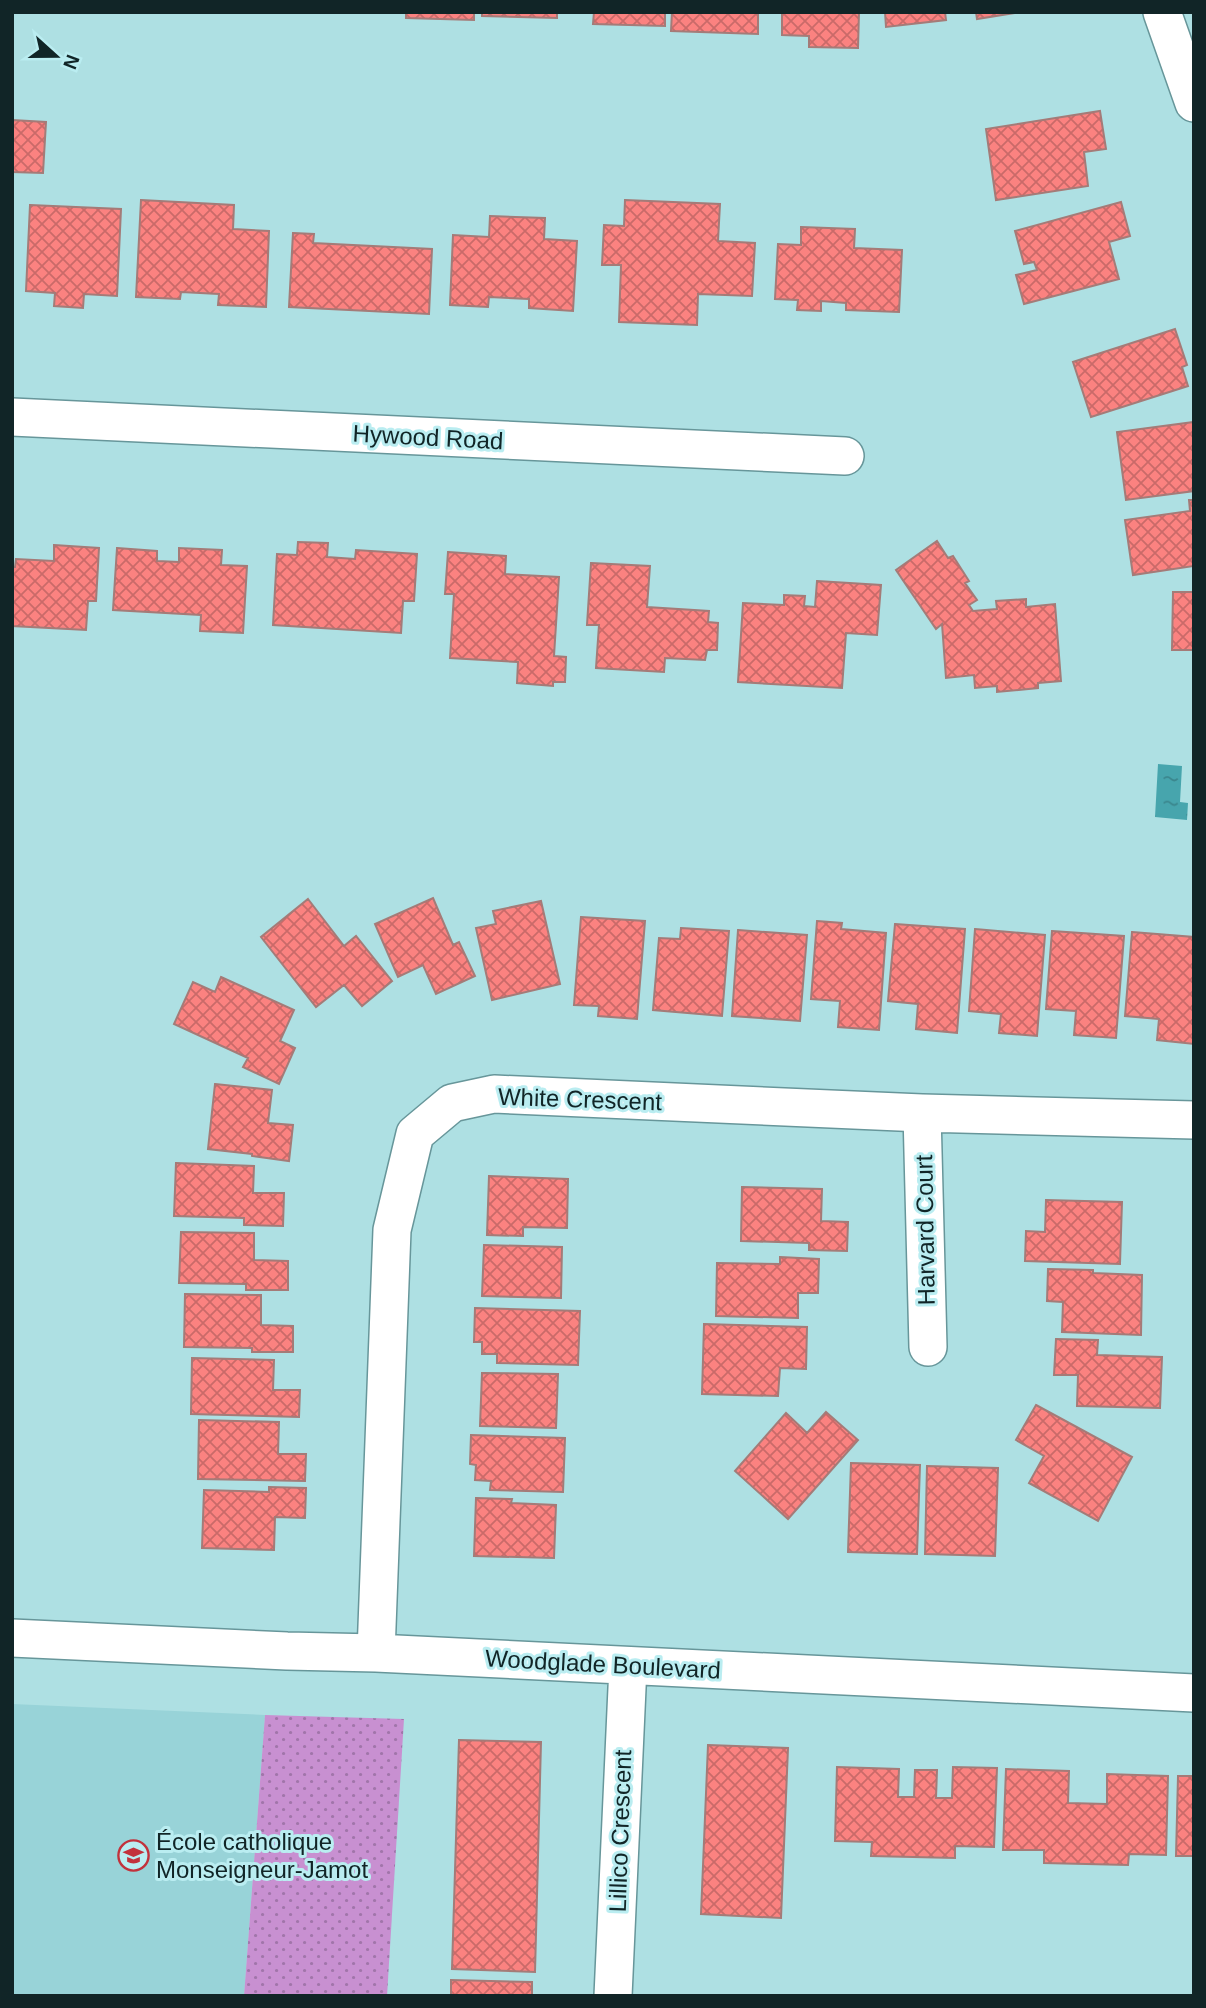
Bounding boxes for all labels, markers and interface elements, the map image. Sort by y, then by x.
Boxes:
north arrow [21,21,91,91]
text: N [59,52,84,72]
street label: Hywood Road [352,420,504,454]
street label: White Crescent [498,1083,663,1115]
street label: Harvard Court [910,1154,940,1306]
street label: Woodglade Boulevard [485,1644,721,1684]
street label: Lillico Crescent [604,1749,636,1913]
place label: École catholique Monseigneur-Jamot [156,1828,368,1883]
school or university icon: École catholique Monseigneur-Jamot [116,1838,150,1872]

